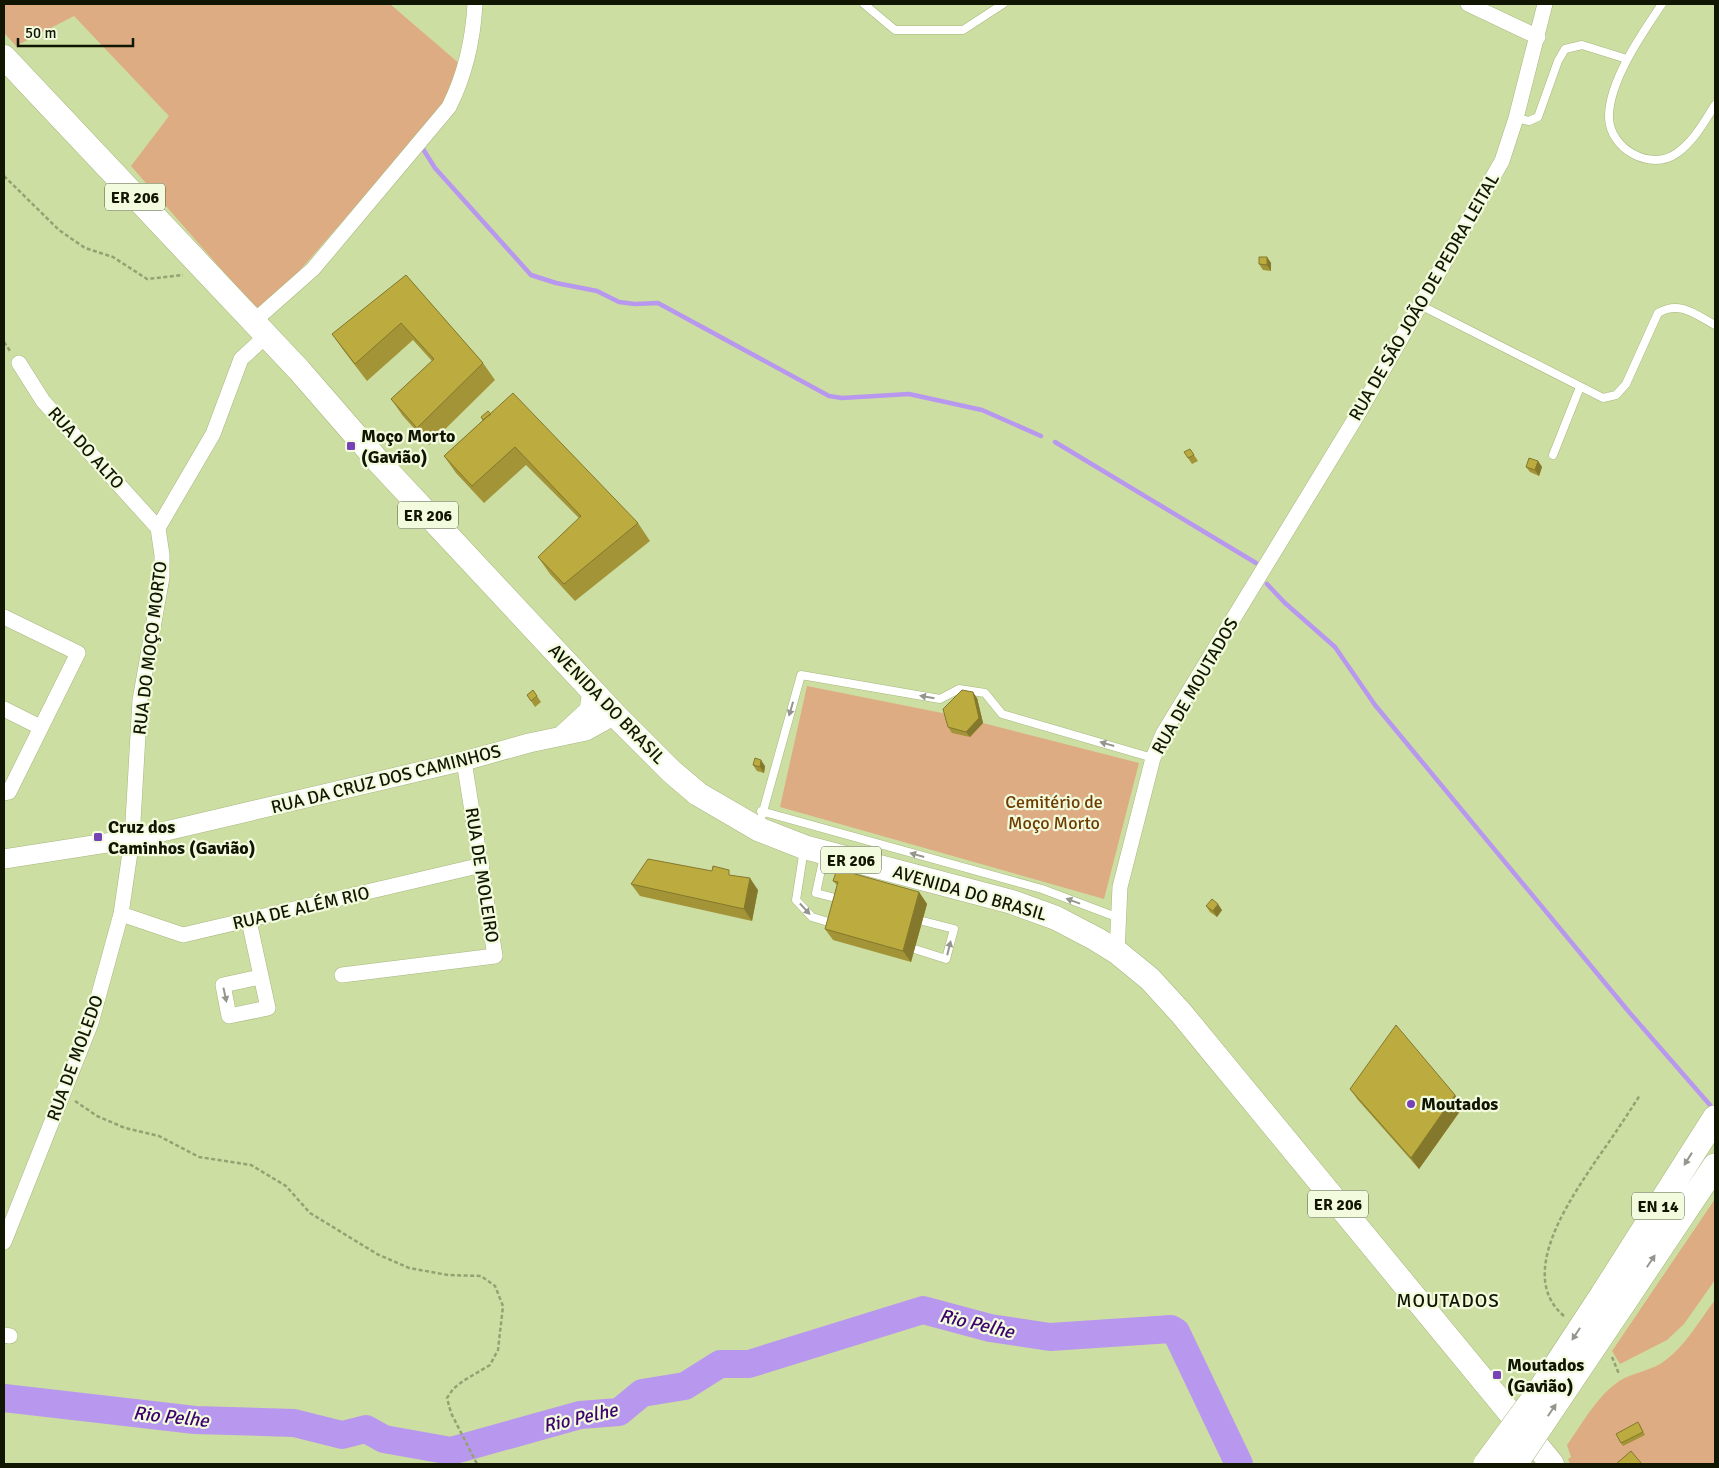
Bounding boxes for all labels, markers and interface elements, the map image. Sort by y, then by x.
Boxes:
scale bar [18,15,132,47]
text: 50 m [25,24,56,42]
street label: RUA DE SÃO JOÃO DE PEDRA LEITAL [1344,169,1504,425]
road number: ER 206 [105,183,165,210]
street label: RUA DO ALTO [43,402,129,494]
place label: Moço Morto (Gavião) [361,425,455,468]
marker: Moço Morto (Gavião) [345,440,357,452]
road number: ER 206 [398,502,458,528]
street label: RUA DO MOÇO MORTO [128,560,172,736]
street label: RUA DE MOUTADOS [1147,614,1243,758]
street label: AVENIDA DO BRASIL [544,639,670,769]
one-way arrow [918,692,934,700]
one-way arrow [787,701,795,716]
street label: RUA DA CRUZ DOS CAMINHOS [269,740,503,818]
one-way arrow [1099,740,1114,748]
park label: Cemitério de Moço Morto [1005,791,1103,834]
street label: RUA DE MOLEIRO [460,806,504,944]
place label: Cruz dos Caminhos (Gavião) [108,816,255,859]
marker: Cruz dos Caminhos (Gavião) [92,831,104,843]
road number: ER 206 [821,846,881,874]
one-way arrow [910,850,925,858]
street label: AVENIDA DO BRASIL [890,860,1050,926]
street label: RUA DE ALÉM RIO [230,882,372,934]
one-way arrow [1065,897,1080,905]
one-way arrow [799,903,811,915]
one-way arrow [945,940,953,955]
one-way arrow [221,987,229,1003]
street label: RUA DE MOLEDO [42,992,108,1124]
place label: Moutados [1421,1093,1498,1115]
marker: Moutados [1405,1098,1417,1110]
one-way arrow [1683,1152,1693,1165]
road number: ER 206 [1308,1190,1368,1218]
road number: EN 14 [1632,1192,1684,1220]
one-way arrow [1646,1254,1656,1268]
district label: MOUTADOS [1396,1289,1500,1313]
water label: Rio Pelhe [937,1304,1018,1345]
one-way arrow [1571,1328,1581,1341]
place label: Moutados (Gavião) [1507,1354,1584,1397]
marker: Moutados (Gavião) [1491,1369,1503,1381]
water label: Rio Pelhe [541,1397,621,1438]
water label: Rio Pelhe [132,1401,211,1433]
one-way arrow [1547,1403,1557,1416]

